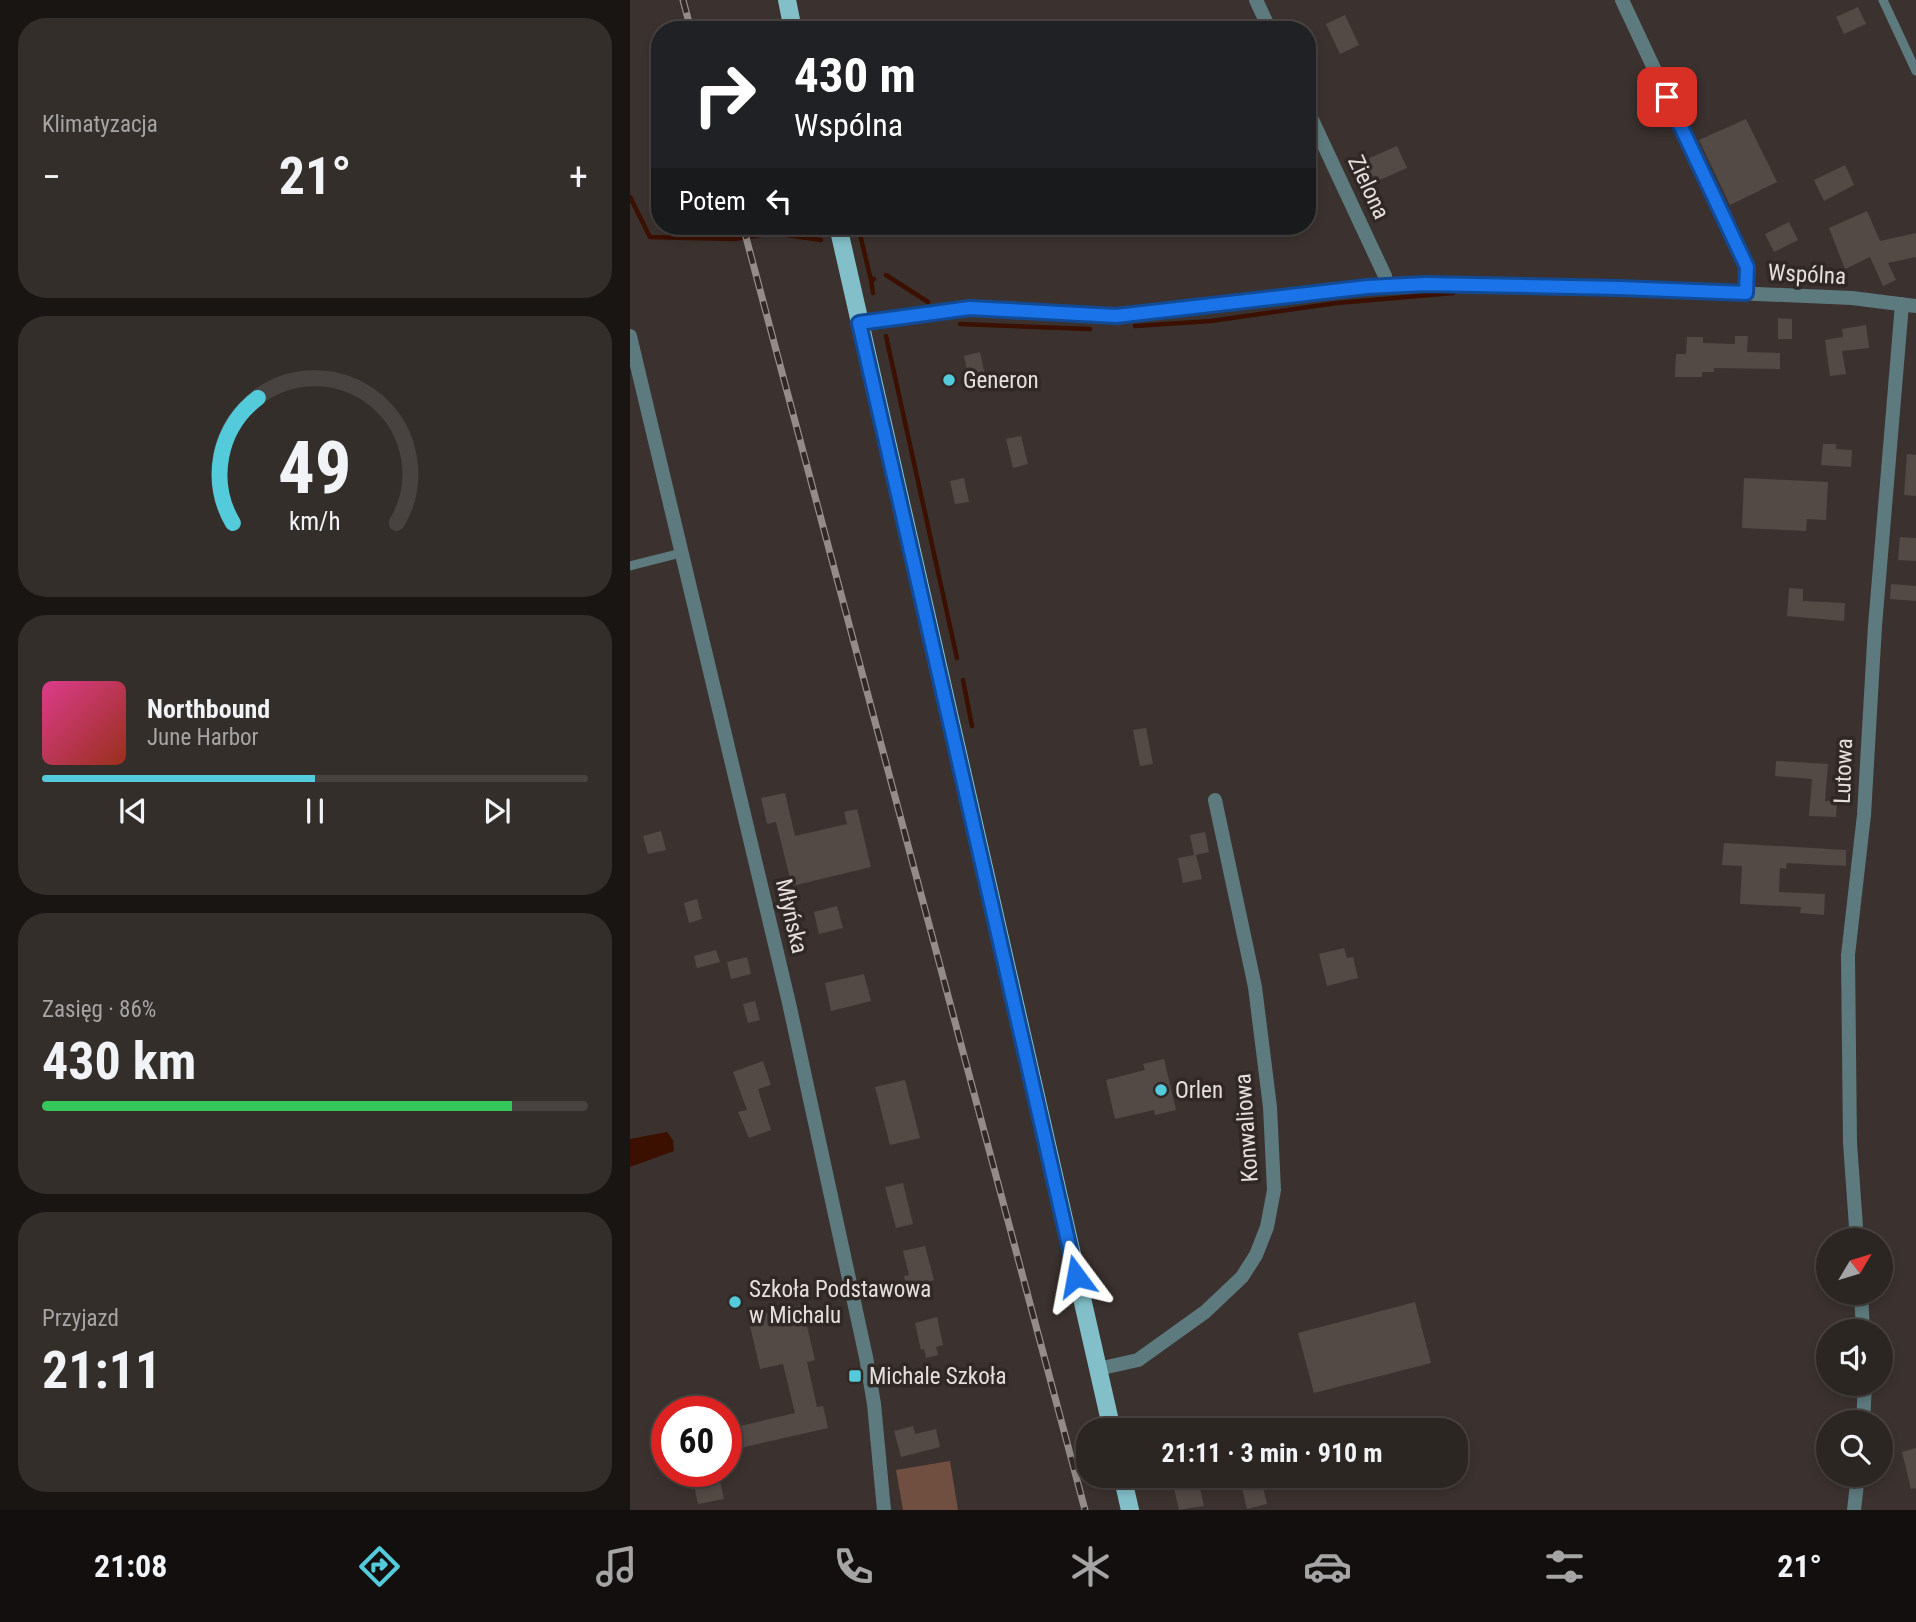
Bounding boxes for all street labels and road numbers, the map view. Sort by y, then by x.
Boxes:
street label: Zielona [1342,151,1395,223]
street label: Wspólna [1767,259,1847,290]
street label: Lutowa [1829,738,1858,804]
street label: Młyńska [770,876,813,956]
street label: Konwaliowa [1229,1073,1264,1183]

